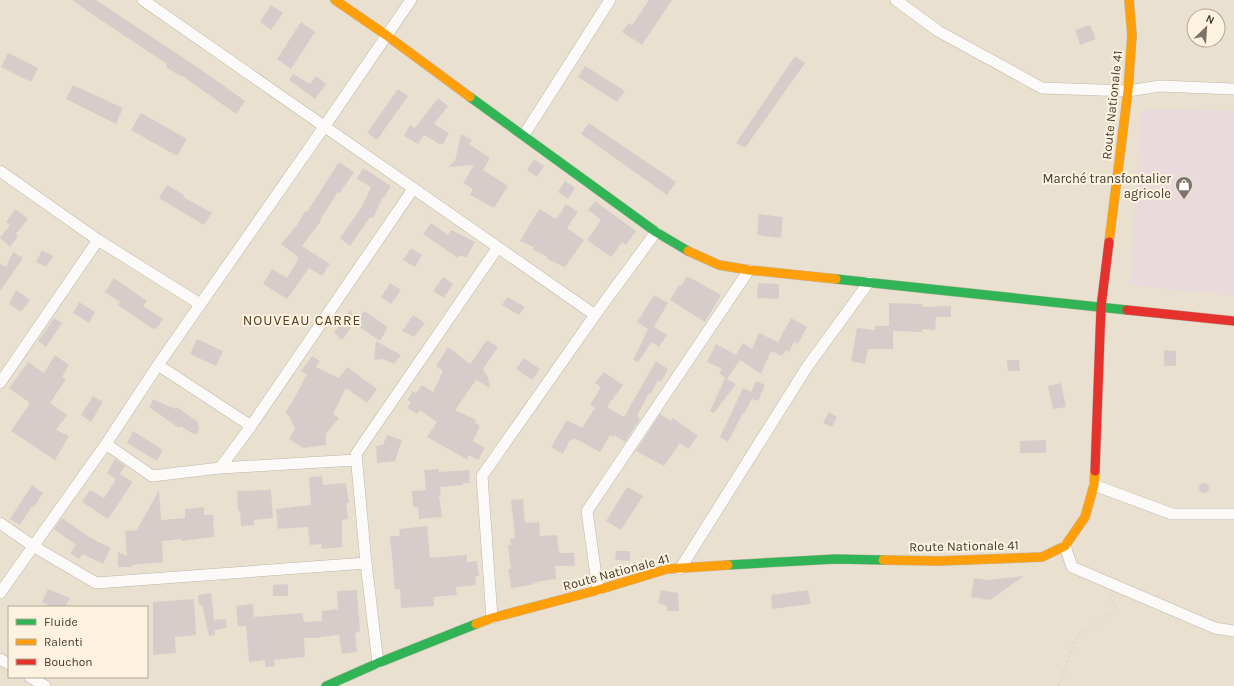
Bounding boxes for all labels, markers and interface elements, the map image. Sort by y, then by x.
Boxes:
north arrow [1186,8,1226,48]
text: N [1204,12,1216,27]
street label: Route Nationale 41 [1099,50,1125,160]
place label: Marché transfontalier agricole [1042,171,1171,201]
shop icon: Marché transfontalier agricole [1174,175,1194,200]
district label: NOUVEAU CARRE [243,312,361,329]
street label: Route Nationale 41 [909,538,1019,554]
street label: Route Nationale 41 [561,551,671,593]
legend [8,606,148,678]
text: Fluide [44,615,78,629]
text: Ralenti [44,635,83,649]
text: Bouchon [44,655,93,669]

